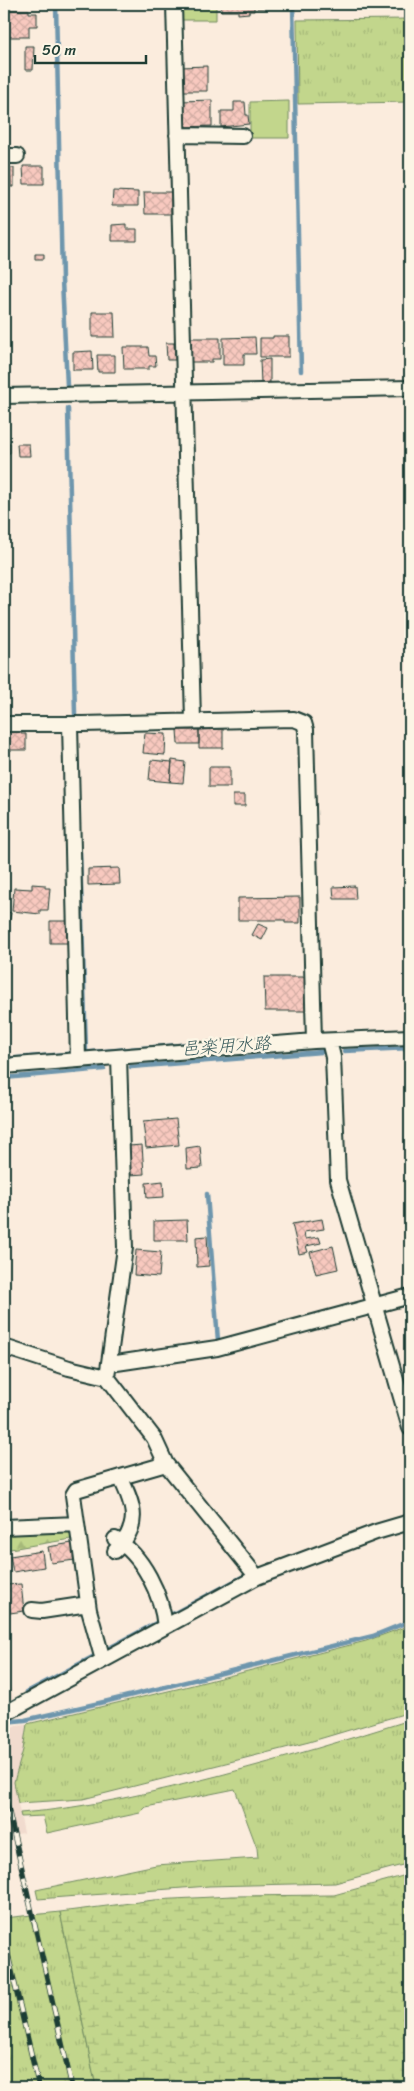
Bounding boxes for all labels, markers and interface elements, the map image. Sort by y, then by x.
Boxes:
scale bar [35,32,146,64]
text: 50 m [42,37,77,63]
water label: 邑楽用水路 [180,1027,273,1065]

